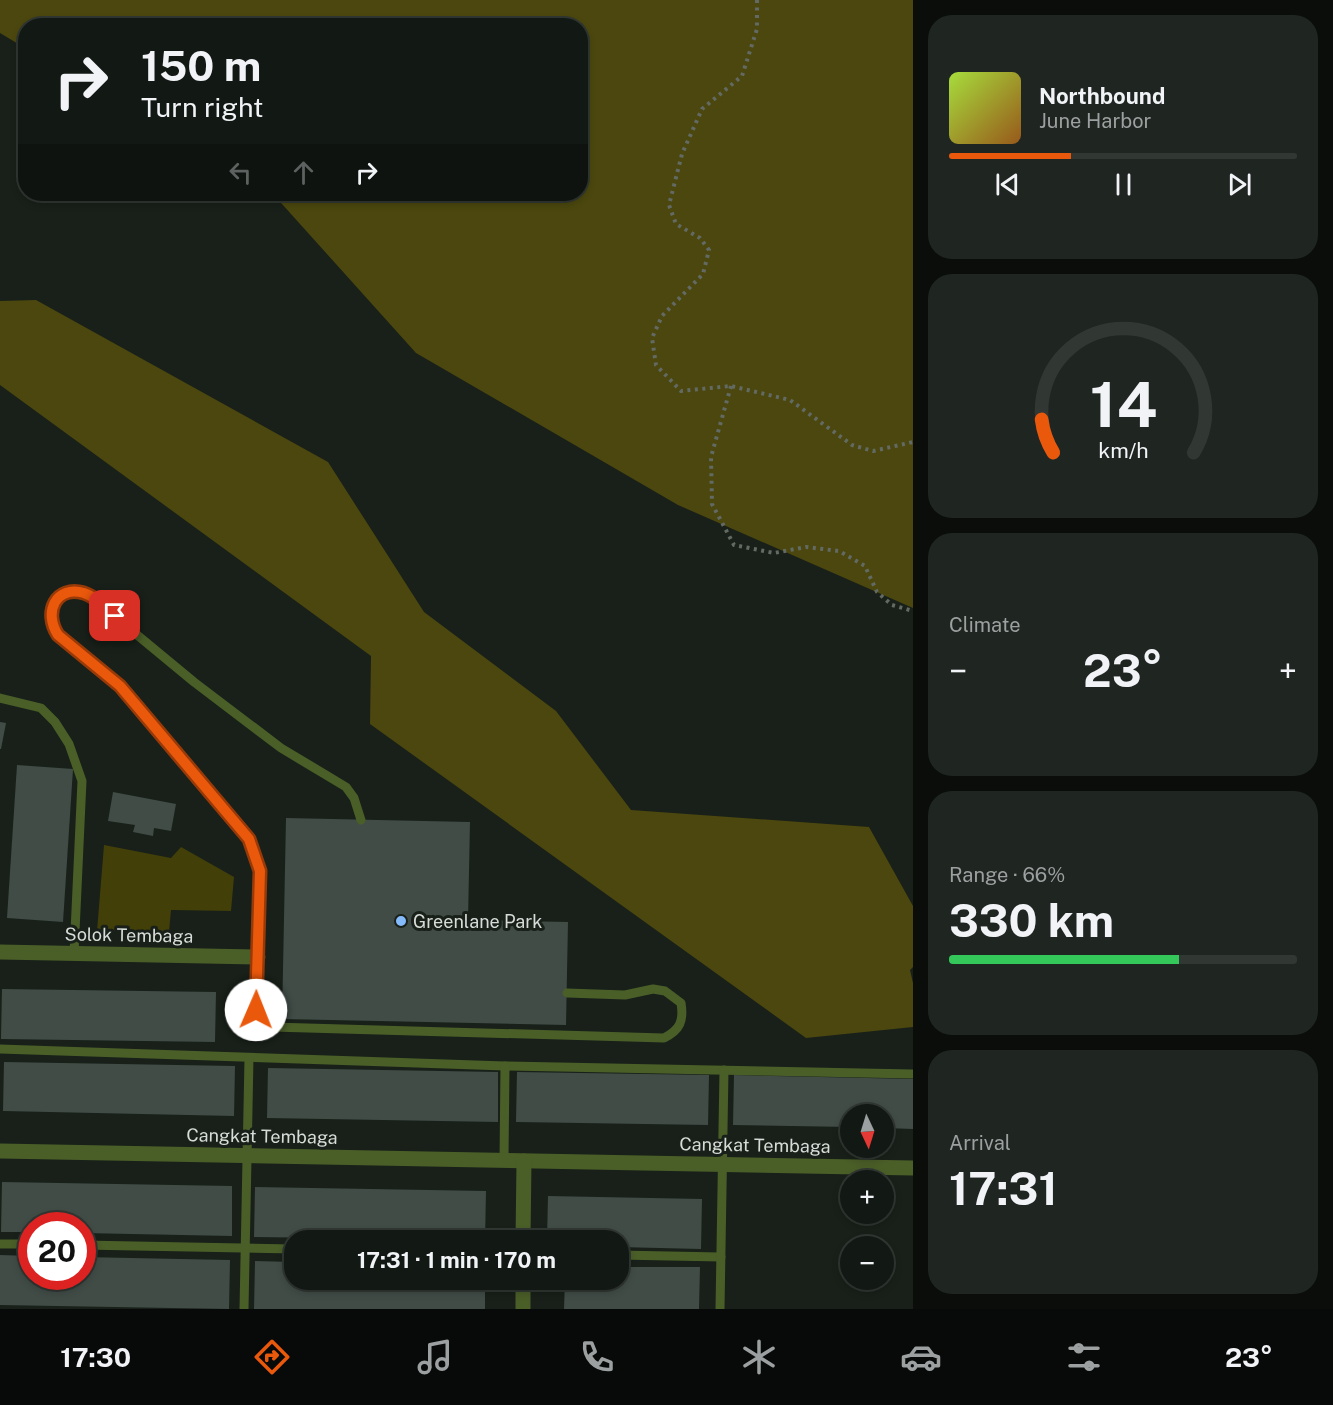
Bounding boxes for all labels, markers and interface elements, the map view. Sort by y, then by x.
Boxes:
text: 150 m [141,41,261,90]
icon: right [42,42,120,120]
text: Northbound [1039,83,1165,109]
text: Turn right [141,91,264,123]
text: June Harbor [1039,109,1151,133]
icon: left [224,156,257,189]
icon: ahead [287,156,320,189]
icon: right [350,156,383,189]
icon: previous [991,168,1024,201]
icon: pause [1107,168,1140,201]
icon: next [1223,168,1256,201]
text: 14 [1089,368,1157,441]
text: km/h [1098,438,1148,463]
pin [89,590,140,641]
icon: arrive [98,599,131,632]
text: Climate [949,613,1021,637]
text: 23° [1083,644,1163,697]
text: − [949,652,967,690]
text: + [1279,652,1297,690]
text: Range · 66% [949,863,1065,887]
text: 330 km [949,894,1114,947]
place label: Greenlane Park [413,911,542,932]
marker: Greenlane Park [394,914,408,928]
street label: Solok Tembaga [65,923,193,947]
position arrow [224,978,288,1042]
north arrow [840,1104,894,1158]
map controls [840,1104,894,1290]
street label: Cangkat Tembaga [186,1124,338,1148]
text: Arrival [949,1131,1011,1155]
street label: Cangkat Tembaga [679,1133,831,1157]
text: 17:31 [949,1162,1058,1215]
button: + [840,1170,894,1224]
speed limit sign: 20 [18,1212,96,1290]
button: − [840,1236,894,1290]
text: 17:31 · 1 min · 170 m [357,1247,556,1273]
icon: directions [251,1336,293,1378]
icon: music [414,1336,456,1378]
icon: phone [576,1336,618,1378]
icon: climate [738,1336,780,1378]
icon: car [900,1336,942,1378]
icon: filters [1063,1336,1105,1378]
text: 17:30 [60,1341,131,1373]
text: 23° [1225,1341,1273,1373]

